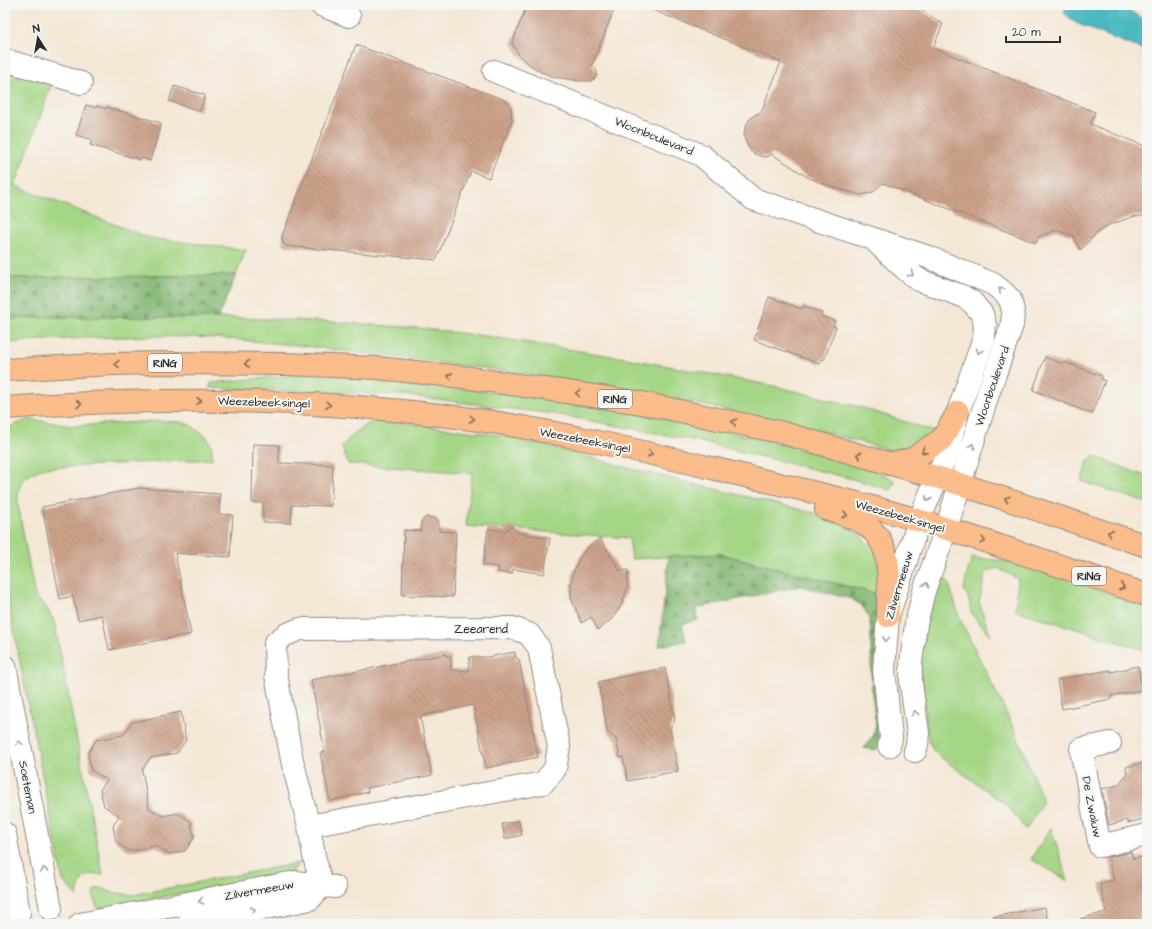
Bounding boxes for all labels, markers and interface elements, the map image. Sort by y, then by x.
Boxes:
north arrow [18,18,58,58]
scale bar [1006,18,1060,44]
text: N [31,21,41,37]
text: 20 m [1012,24,1041,41]
street label: Woonboulevard [612,113,696,160]
one-way arrow [907,269,914,276]
one-way arrow [998,288,1005,295]
street label: Woonboulevard [971,344,1014,429]
one-way arrow [975,348,984,355]
road number: RING [148,354,182,372]
one-way arrow [114,360,120,368]
one-way arrow [244,360,250,368]
one-way arrow [447,371,453,380]
one-way arrow [575,389,581,398]
road number: RING [598,390,632,408]
street label: Weezebeeksingel [218,392,310,414]
one-way arrow [196,397,202,405]
one-way arrow [76,400,82,408]
one-way arrow [325,401,331,409]
one-way arrow [469,415,475,424]
one-way arrow [730,419,737,427]
street label: Weezebeeksingel [538,423,632,459]
one-way arrow [967,443,976,450]
one-way arrow [921,446,928,454]
one-way arrow [647,449,654,457]
one-way arrow [856,451,863,460]
one-way arrow [925,494,933,502]
one-way arrow [1003,495,1010,504]
street label: Weezebeeksingel [853,496,947,538]
one-way arrow [841,510,848,519]
one-way arrow [1107,530,1114,538]
one-way arrow [980,536,987,545]
street label: Zilvermeeuw [881,549,918,621]
road number: RING [1072,567,1106,585]
one-way arrow [921,582,930,589]
one-way arrow [1118,582,1125,591]
street label: Zeearend [454,621,508,638]
one-way arrow [882,636,891,642]
one-way arrow [911,710,920,716]
one-way arrow [16,739,24,746]
street label: Soeteman [14,759,41,815]
street label: De Zwaluw [1077,775,1106,839]
one-way arrow [40,867,48,873]
street label: Zilvermeeuw [223,876,296,905]
one-way arrow [198,896,204,905]
one-way arrow [250,907,256,915]

